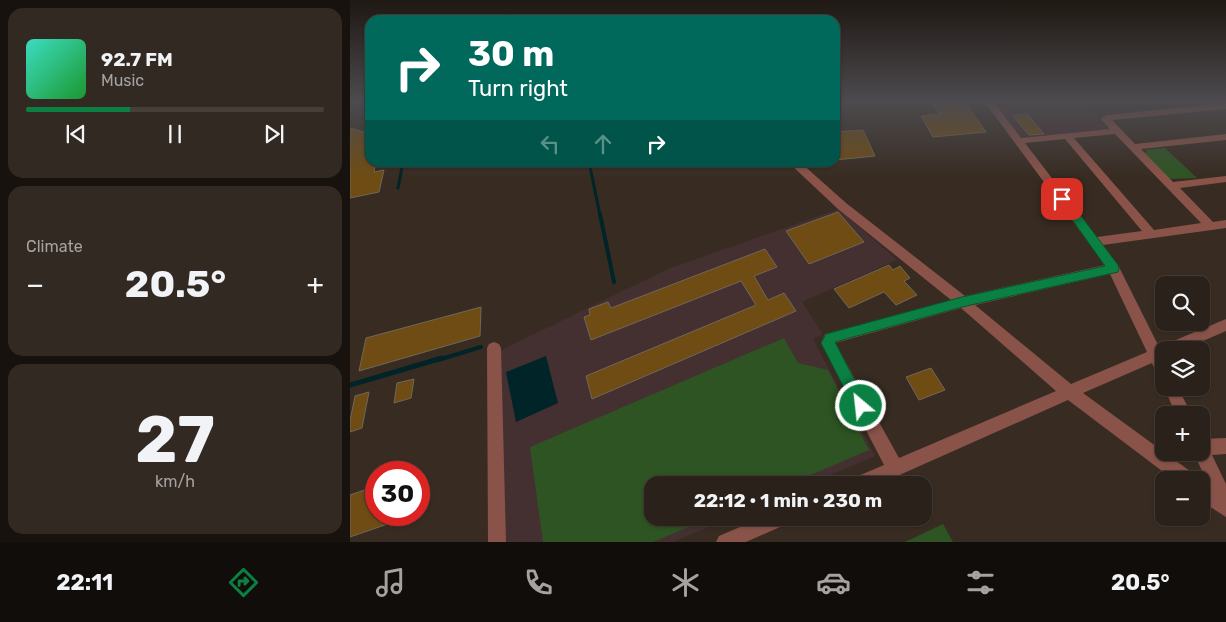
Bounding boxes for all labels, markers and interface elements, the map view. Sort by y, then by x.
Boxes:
text: 30 m [468,33,554,75]
icon: right [385,35,450,100]
text: 92.7 FM [101,48,173,71]
text: Music [101,71,144,90]
text: Turn right [468,75,568,102]
icon: previous [62,120,90,148]
icon: pause [161,120,189,148]
icon: next [260,120,288,148]
icon: left [536,130,564,158]
icon: ahead [589,130,617,158]
icon: right [642,130,670,158]
pin [1041,178,1083,220]
icon: arrive [1048,185,1076,213]
text: Climate [26,237,83,256]
text: 20.5° [125,261,226,307]
text: − [26,268,44,301]
text: + [307,268,324,301]
map controls [1155,276,1210,526]
button: search [1155,276,1210,331]
button: layers [1155,341,1210,396]
position arrow [834,379,886,431]
text: 27 [135,401,215,478]
button: + [1155,406,1210,461]
speed limit sign: 30 [365,461,430,526]
button: − [1155,471,1210,526]
text: km/h [155,472,195,491]
text: 22:12 · 1 min · 230 m [694,489,882,512]
icon: directions [226,565,261,600]
icon: music [373,565,408,600]
icon: phone [521,565,556,600]
icon: climate [668,565,703,600]
icon: car [816,565,851,600]
icon: filters [963,565,998,600]
text: 22:11 [56,569,113,596]
text: 20.5° [1111,569,1170,596]

